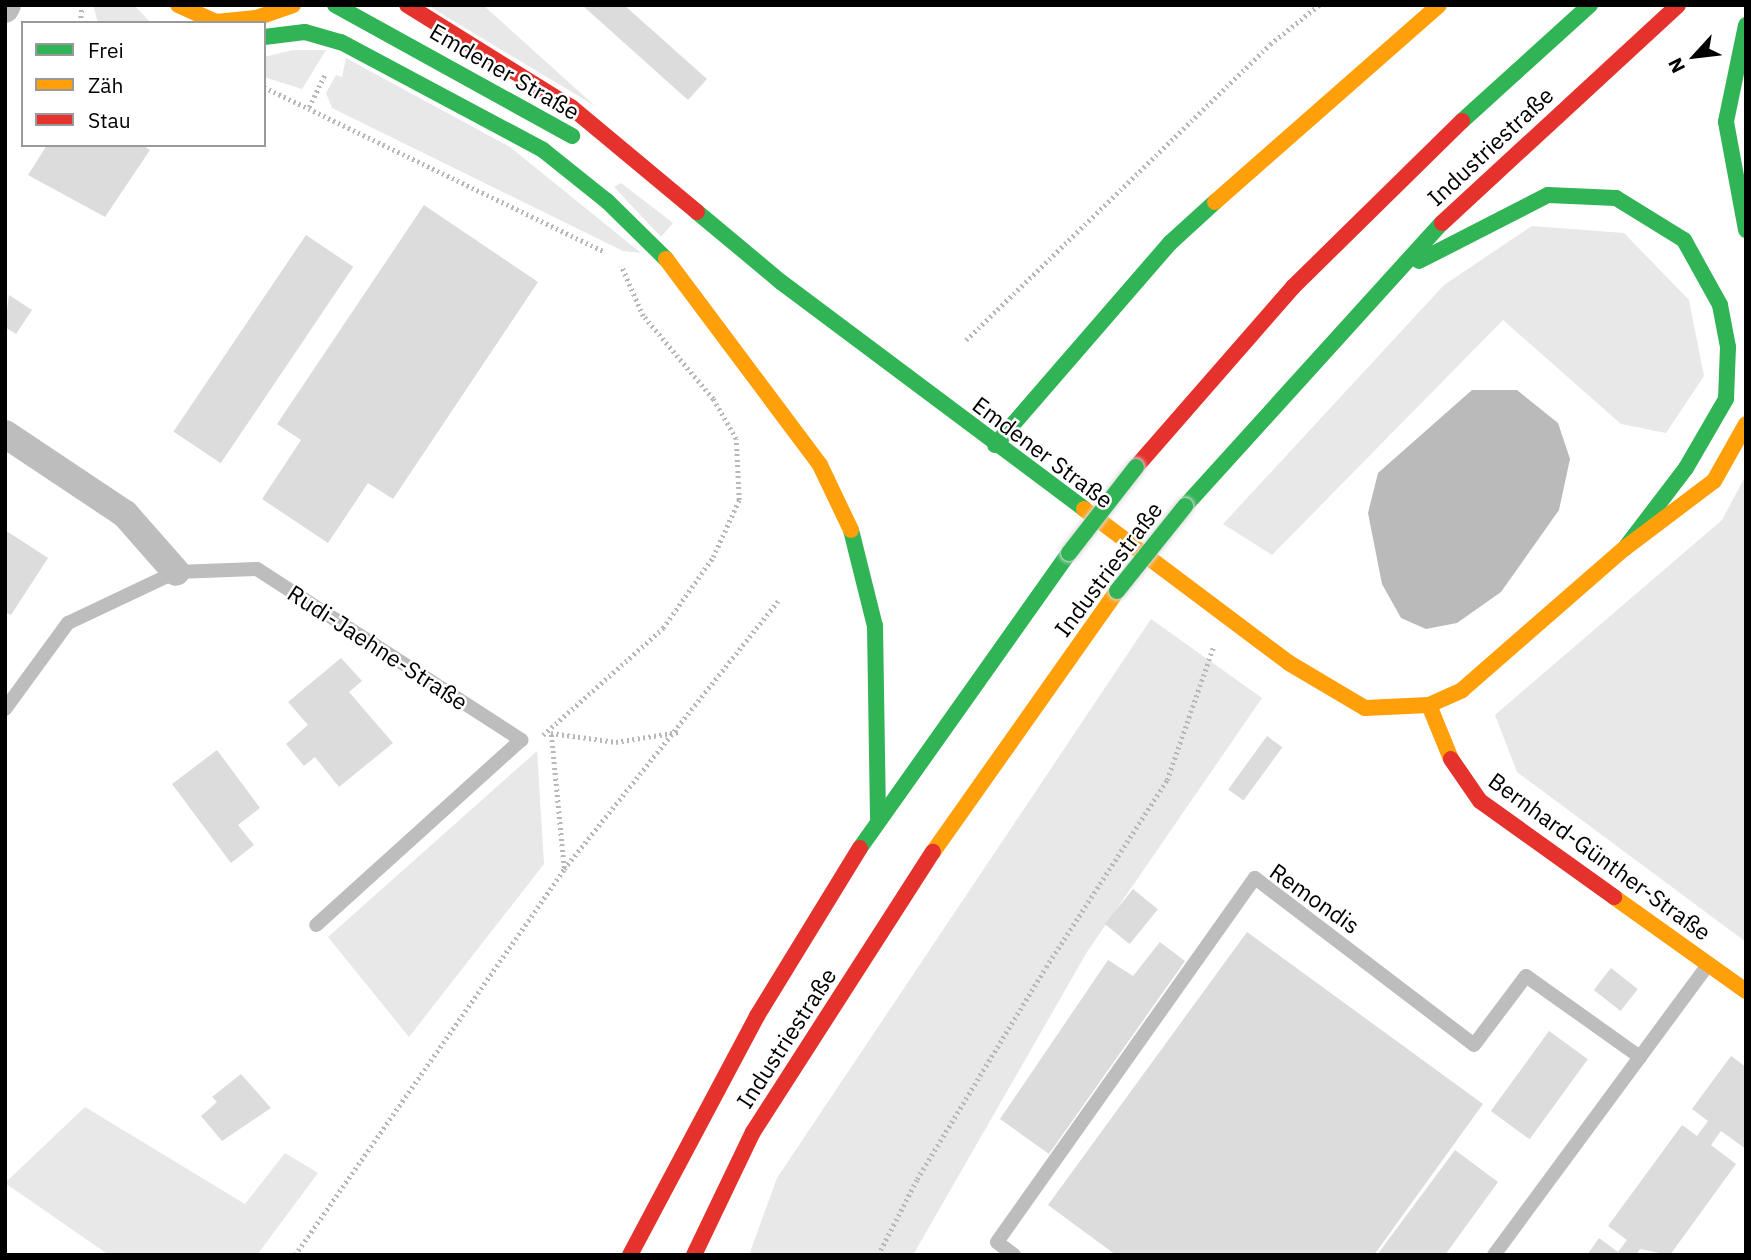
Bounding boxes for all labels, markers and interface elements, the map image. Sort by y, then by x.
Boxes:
street label: Emdener Straße [425,17,585,125]
legend [21,21,266,147]
north arrow [1660,21,1730,91]
text: Frei [88,36,124,64]
text: N [1662,54,1690,77]
text: Zäh [88,71,123,99]
street label: Industriestraße [1421,81,1559,211]
text: Stau [88,106,131,134]
street label: Emdener Straße [967,390,1119,514]
street label: Industriestraße [1048,496,1168,642]
street label: Rudi-Jaehne-Straße [283,578,473,716]
street label: Bernhard-Günther-Straße [1484,766,1716,946]
street label: Remondis [1265,857,1365,939]
street label: Industriestraße [730,963,842,1113]

